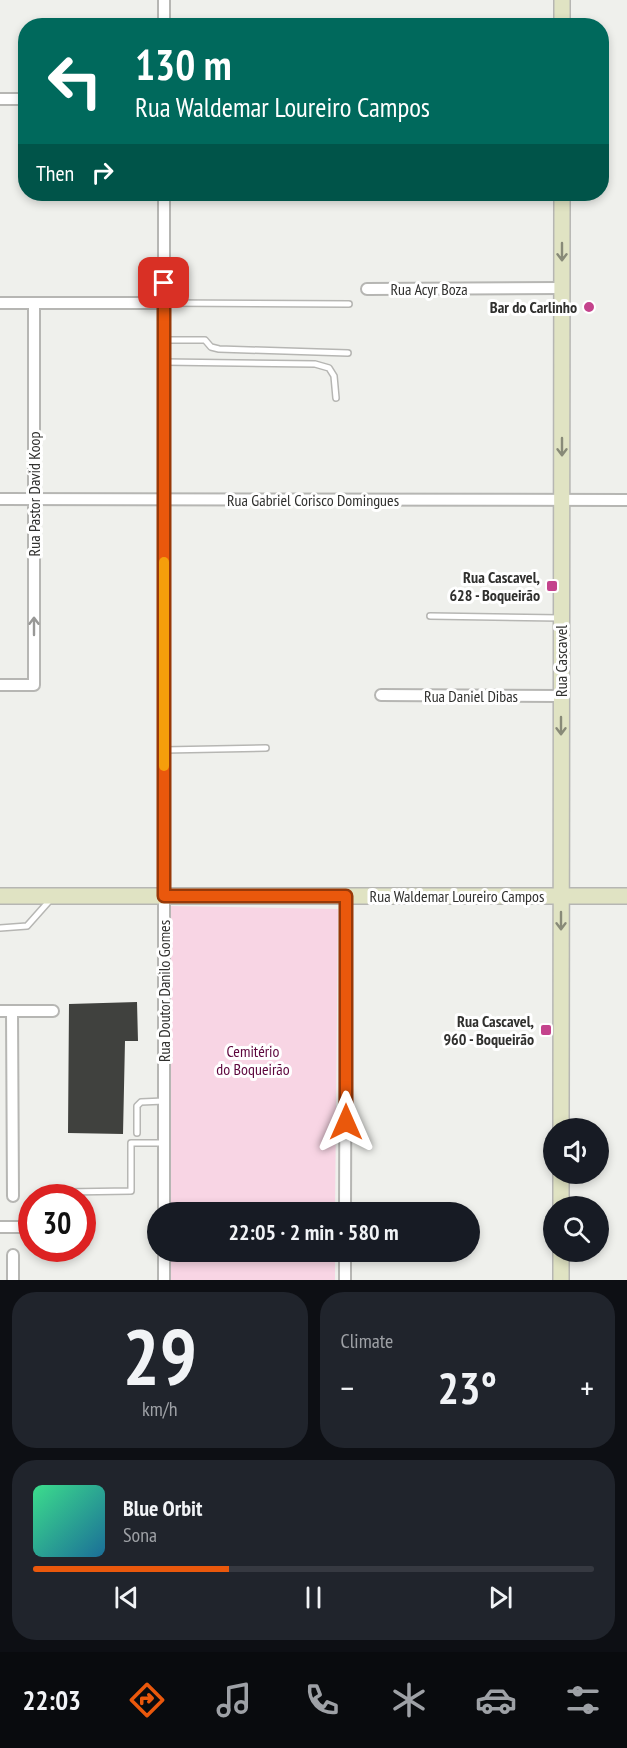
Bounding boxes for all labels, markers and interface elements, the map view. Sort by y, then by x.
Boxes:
text: 130 m [135,37,232,92]
icon: left [36,42,114,120]
text: Rua Waldemar Loureiro Campos [135,90,430,124]
icon: right [86,156,119,189]
text: Then [36,159,74,187]
one-way arrow [556,241,568,261]
pin [138,257,189,308]
icon: arrive [147,266,180,299]
street label: Rua Acyr Boza [390,279,468,299]
place label: Bar do Carlinho [490,297,577,317]
marker: Bar do Carlinho [582,300,596,314]
street label: Rua Pastor David Koop [24,432,44,556]
one-way arrow [556,436,568,456]
street label: Rua Gabriel Corisco Domingues [227,490,399,510]
place label: Rua Cascavel, 628 - Boqueirão [449,567,540,605]
marker: Rua Cascavel, 628 - Boqueirão [545,579,559,593]
one-way arrow [28,617,40,637]
street label: Rua Cascavel [551,625,571,697]
street label: Rua Daniel Dibas [424,686,518,706]
one-way arrow [555,715,567,735]
street label: Rua Waldemar Loureiro Campos [370,886,544,906]
one-way arrow [555,910,567,930]
street label: Rua Doutor Danilo Gomes [154,920,174,1062]
place label: Rua Cascavel, 960 - Boqueirão [443,1011,534,1049]
marker: Rua Cascavel, 960 - Boqueirão [539,1023,553,1037]
park label: Cemitério do Boqueirão [216,1041,290,1079]
position arrow [314,1090,378,1154]
map controls [543,1118,609,1262]
button: sound [543,1118,609,1184]
speed limit sign: 30 [18,1184,96,1262]
button: search [543,1196,609,1262]
text: 22:05 · 2 min · 580 m [228,1218,399,1246]
text: 29 [122,1306,197,1407]
text: Climate [341,1328,393,1354]
text: 23° [438,1358,497,1416]
text: − [341,1366,354,1409]
text: + [580,1366,594,1409]
text: km/h [142,1396,177,1422]
text: Blue Orbit [123,1494,202,1522]
text: Sona [123,1522,157,1548]
icon: previous [110,1581,143,1614]
icon: pause [297,1581,330,1614]
icon: next [484,1581,517,1614]
icon: directions [126,1679,168,1721]
icon: music [213,1679,255,1721]
icon: phone [301,1679,343,1721]
icon: climate [388,1679,430,1721]
icon: car [475,1679,517,1721]
icon: filters [562,1679,604,1721]
text: 22:03 [23,1683,81,1717]

